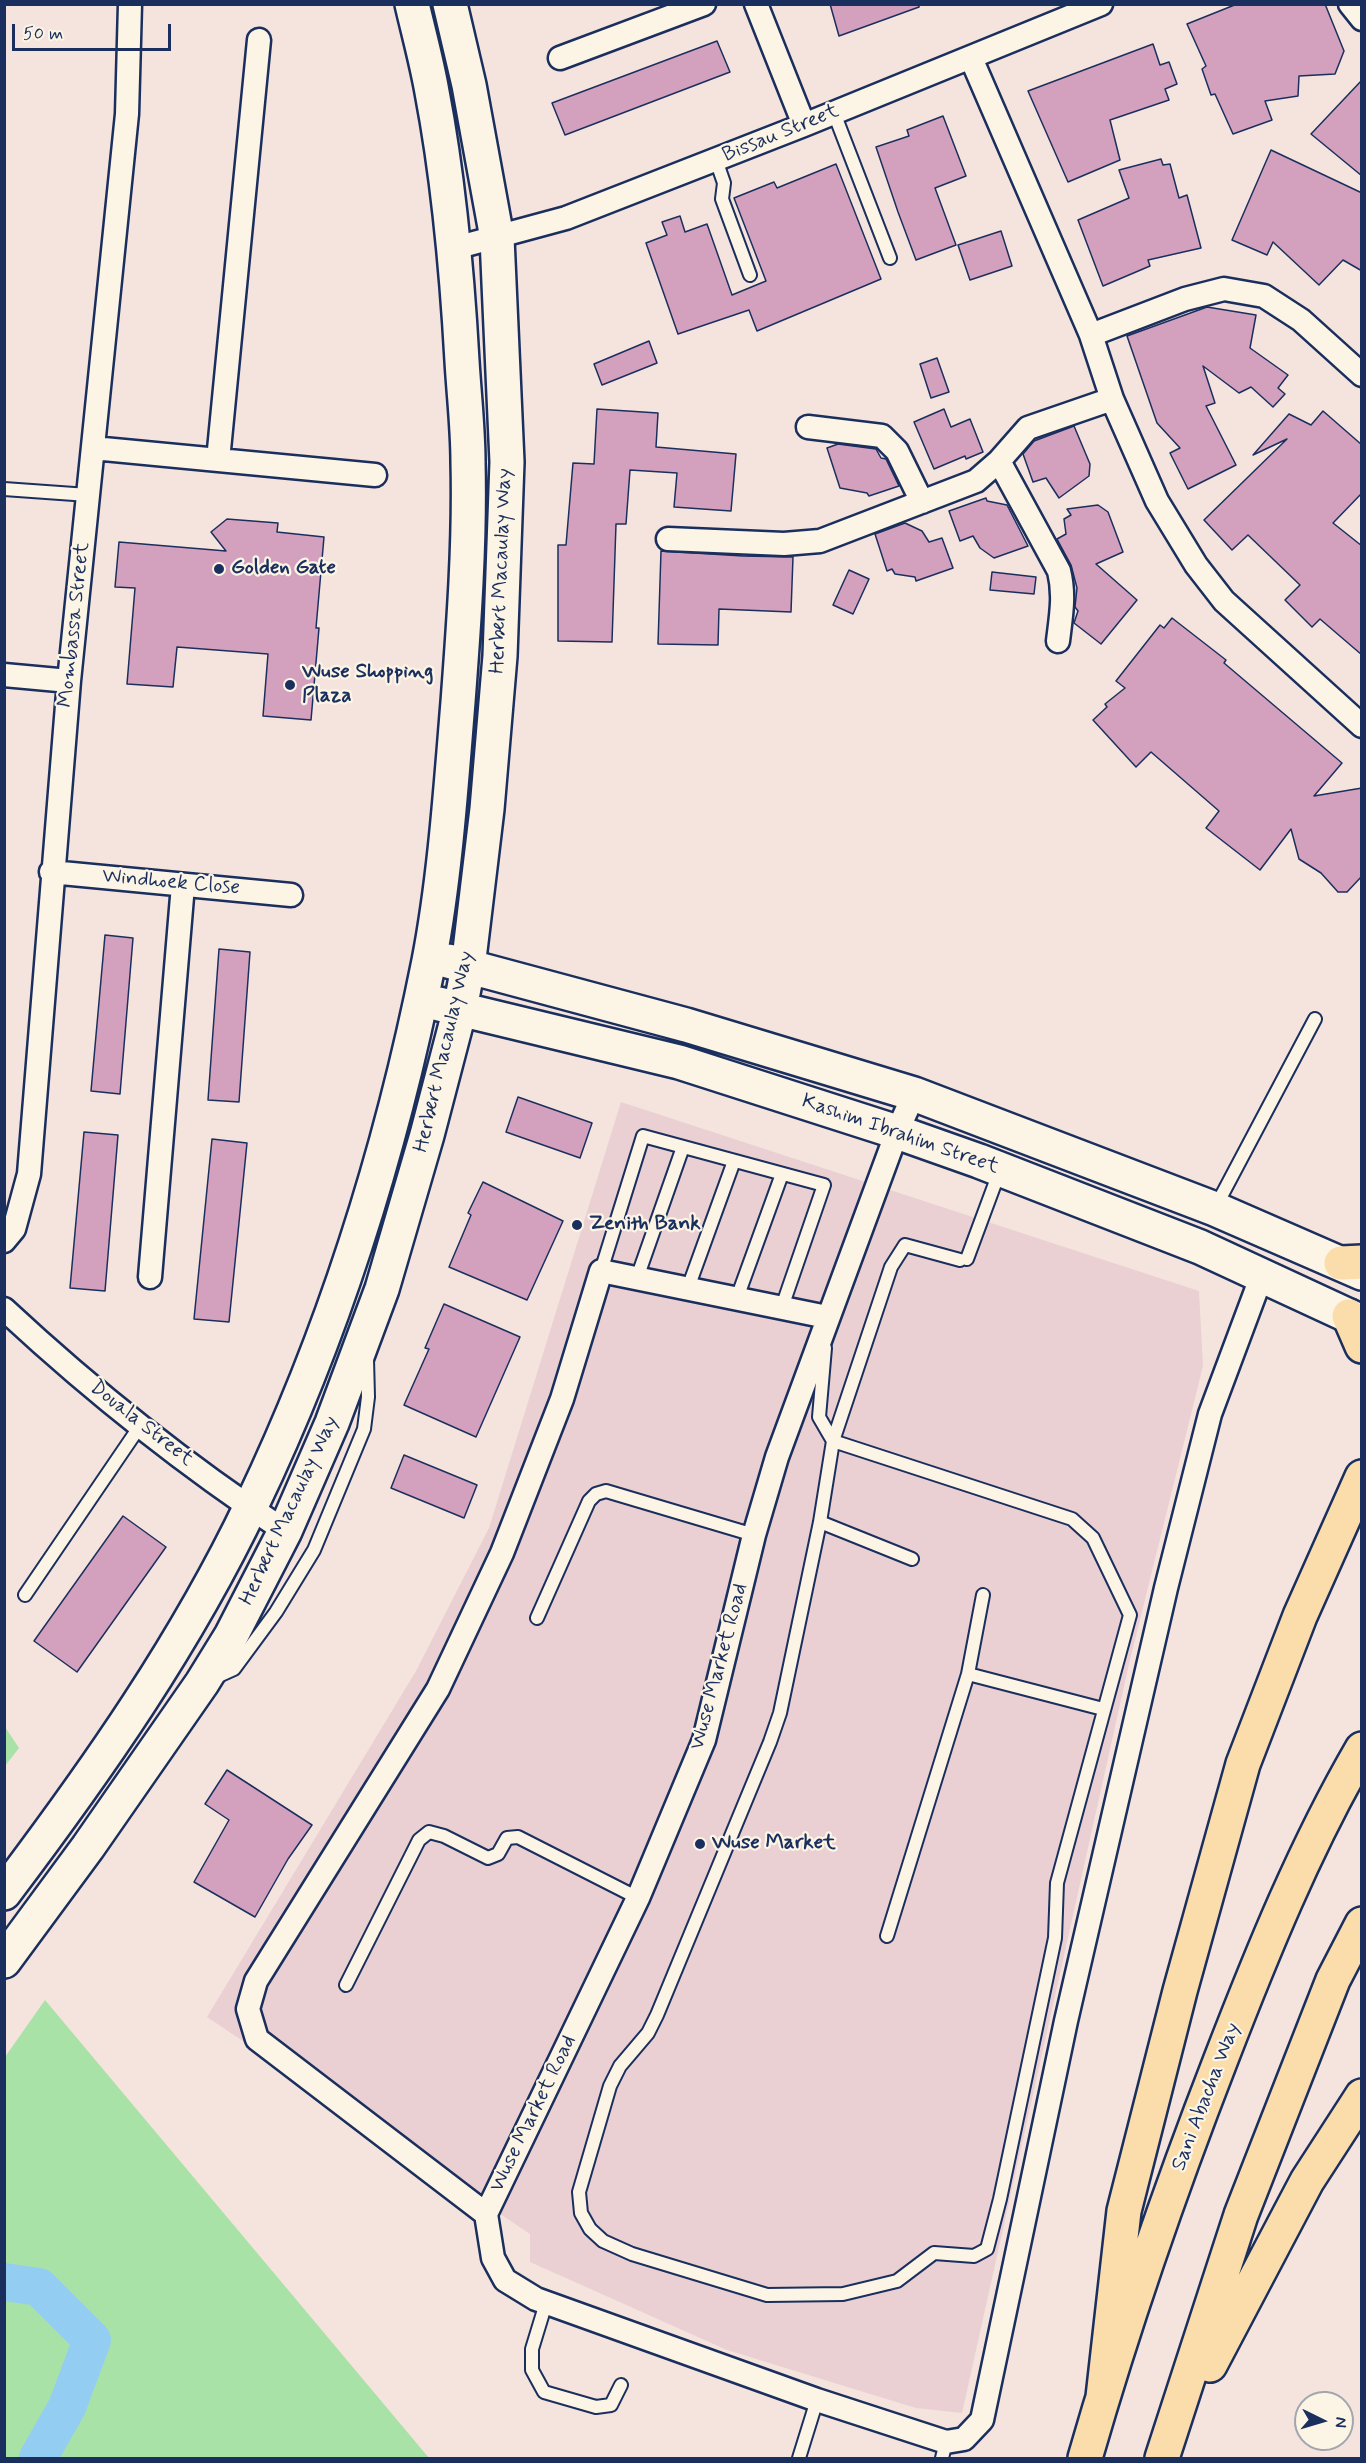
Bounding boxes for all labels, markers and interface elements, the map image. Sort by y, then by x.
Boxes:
scale bar [15,12,174,50]
text: 50 m [23,22,63,46]
street label: Bissau Street [719,99,843,169]
street label: Herbert Macaulay Way [486,468,518,674]
street label: Mombassa Street [54,541,96,709]
place label: Golden Gate [231,556,336,582]
marker: Golden Gate [212,562,226,576]
place label: Wuse Shopping Plaza [302,660,433,710]
marker: Wuse Shopping Plaza [283,678,297,692]
street label: Windhoek Close [101,864,241,902]
street label: Herbert Macaulay Way [410,949,480,1155]
street label: Kashim Ibrahim Street [798,1089,1002,1181]
place label: Zenith Bank [589,1212,701,1238]
marker: Zenith Bank [570,1218,584,1232]
street label: Douala Street [84,1376,198,1472]
street label: Herbert Macaulay Way [235,1412,345,1610]
street label: Wuse Market Road [686,1581,754,1753]
place label: Wuse Market [712,1831,836,1857]
marker: Wuse Market [693,1837,707,1851]
street label: Sani Abacha Way [1167,2019,1247,2175]
street label: Wuse Market Road [485,2032,583,2196]
north arrow [1294,2391,1354,2451]
text: N [1330,2416,1351,2429]

